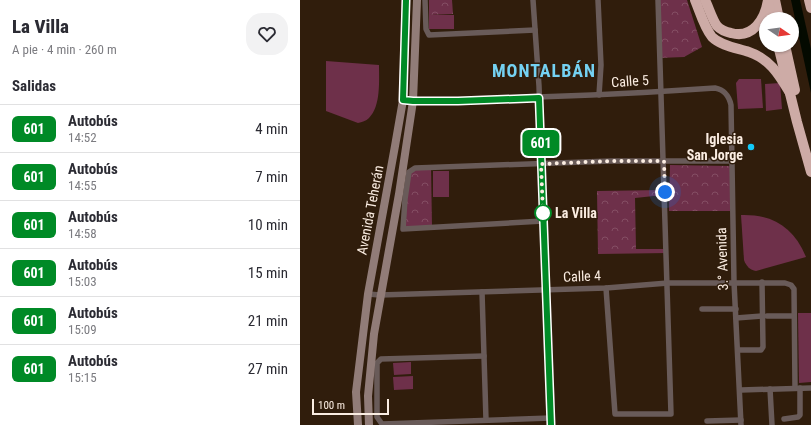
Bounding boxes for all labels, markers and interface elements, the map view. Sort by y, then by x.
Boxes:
north arrow [759,12,799,52]
map controls [759,12,799,52]
button: heart [246,13,288,55]
text: La Villa [12,15,69,38]
text: A pie · 4 min · 260 m [12,42,117,57]
district label: MONTALBÁN [492,60,596,81]
street label: Calle 5 [611,72,649,90]
text: Salidas [12,77,56,95]
text: Autobús [68,112,118,130]
text: 4 min [255,120,288,138]
text: 601 [23,121,45,137]
text: 14:52 [68,130,97,145]
line badge: 601 [518,130,564,156]
place label: Iglesia San Jorge [687,131,743,163]
text: 601 [530,135,552,151]
marker: Iglesia San Jorge [746,142,756,152]
text: Autobús [68,160,118,178]
street label: Avenida Teherán [353,164,387,256]
text: 7 min [255,168,288,186]
text: 601 [23,169,45,185]
text: 14:55 [68,178,97,193]
your location [655,182,675,202]
marker: La Villa [534,204,552,222]
place label: La Villa [555,205,597,221]
text: Autobús [68,208,118,226]
text: 10 min [248,216,288,234]
text: 601 [23,217,45,233]
text: 14:58 [68,226,97,241]
street label: 3.° Avenida [713,227,731,291]
text: Autobús [68,256,118,274]
text: 15 min [248,264,288,282]
text: 601 [23,265,45,281]
street label: Calle 4 [563,267,601,285]
text: 15:03 [68,274,97,289]
text: Autobús [68,304,118,322]
text: 21 min [248,312,288,330]
text: 601 [23,313,45,329]
text: 15:09 [68,322,97,337]
text: Autobús [68,352,118,370]
text: 27 min [248,360,288,378]
text: 601 [23,361,45,377]
text: 15:15 [68,370,97,385]
scale bar [312,397,389,416]
text: 100 m [318,399,345,412]

